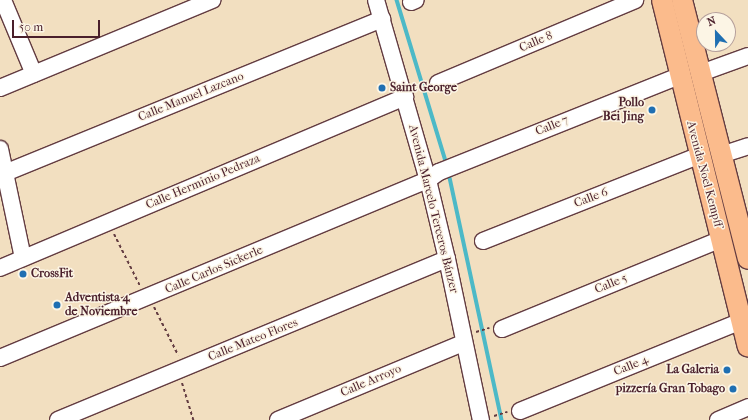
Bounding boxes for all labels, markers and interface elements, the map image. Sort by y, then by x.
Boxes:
scale bar [14,12,102,38]
north arrow [696,12,736,52]
text: N [705,14,718,29]
text: 50 m [19,20,43,34]
street label: Calle 8 [517,29,555,55]
street label: Calle Manuel Lazcano [136,69,246,125]
place label: Saint George [390,81,457,95]
marker: Saint George [377,83,387,93]
place label: Pollo Bei Jing [603,96,644,124]
marker: Pollo Bei Jing [647,105,657,115]
street label: Calle 7 [533,113,571,139]
street label: Avenida Noel Kempff [683,119,725,229]
street label: Avenida Marcelo Terceros Bánzer [405,123,461,295]
street label: Calle Herminio Pedraza [144,151,262,213]
street label: Calle 6 [572,185,610,211]
street label: Calle Carlos Sickerle [163,243,265,297]
place label: CrossFit [31,267,73,281]
marker: CrossFit [18,269,28,279]
street label: Calle 5 [593,271,629,297]
place label: Adventista 4 de Noviembre [65,291,137,319]
marker: Adventista 4 de Noviembre [52,300,62,310]
street label: Calle Mateo Flores [206,315,300,365]
street label: Calle 4 [612,353,650,379]
street label: Calle Arroyo [338,362,404,400]
place label: La Galeria [666,363,719,377]
marker: La Galeria [722,365,732,375]
place label: pizzería Gran Tobago [616,382,725,396]
marker: pizzería Gran Tobago [728,384,738,394]

